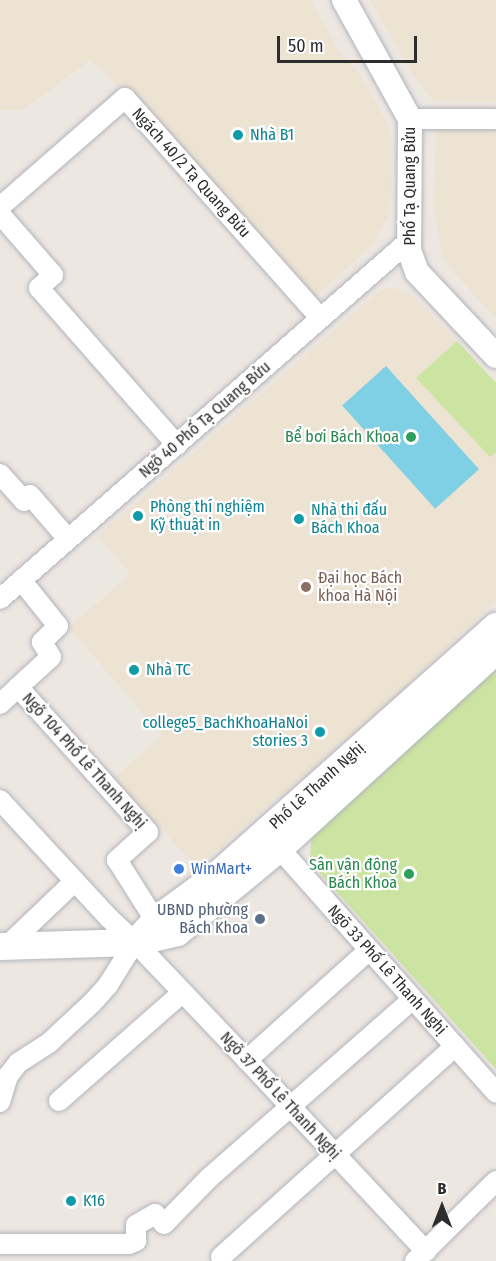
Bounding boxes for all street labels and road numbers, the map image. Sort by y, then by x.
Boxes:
street label: Ngách 40/2 Tạ Quang Bửu [128,104,254,242]
street label: Phố Tạ Quang Bửu [400,127,420,245]
street label: Ngõ 40 Phố Tạ Quang Bửu [135,358,275,482]
street label: Ngõ 104 Phố Lê Thanh Nghị [18,689,150,833]
street label: Phố Lê Thanh Nghị [266,738,368,834]
street label: Ngõ 33 Phố Lê Thanh Nghị [324,901,450,1039]
street label: Ngõ 37 Phố Lê Thanh Nghị [216,1028,344,1164]

